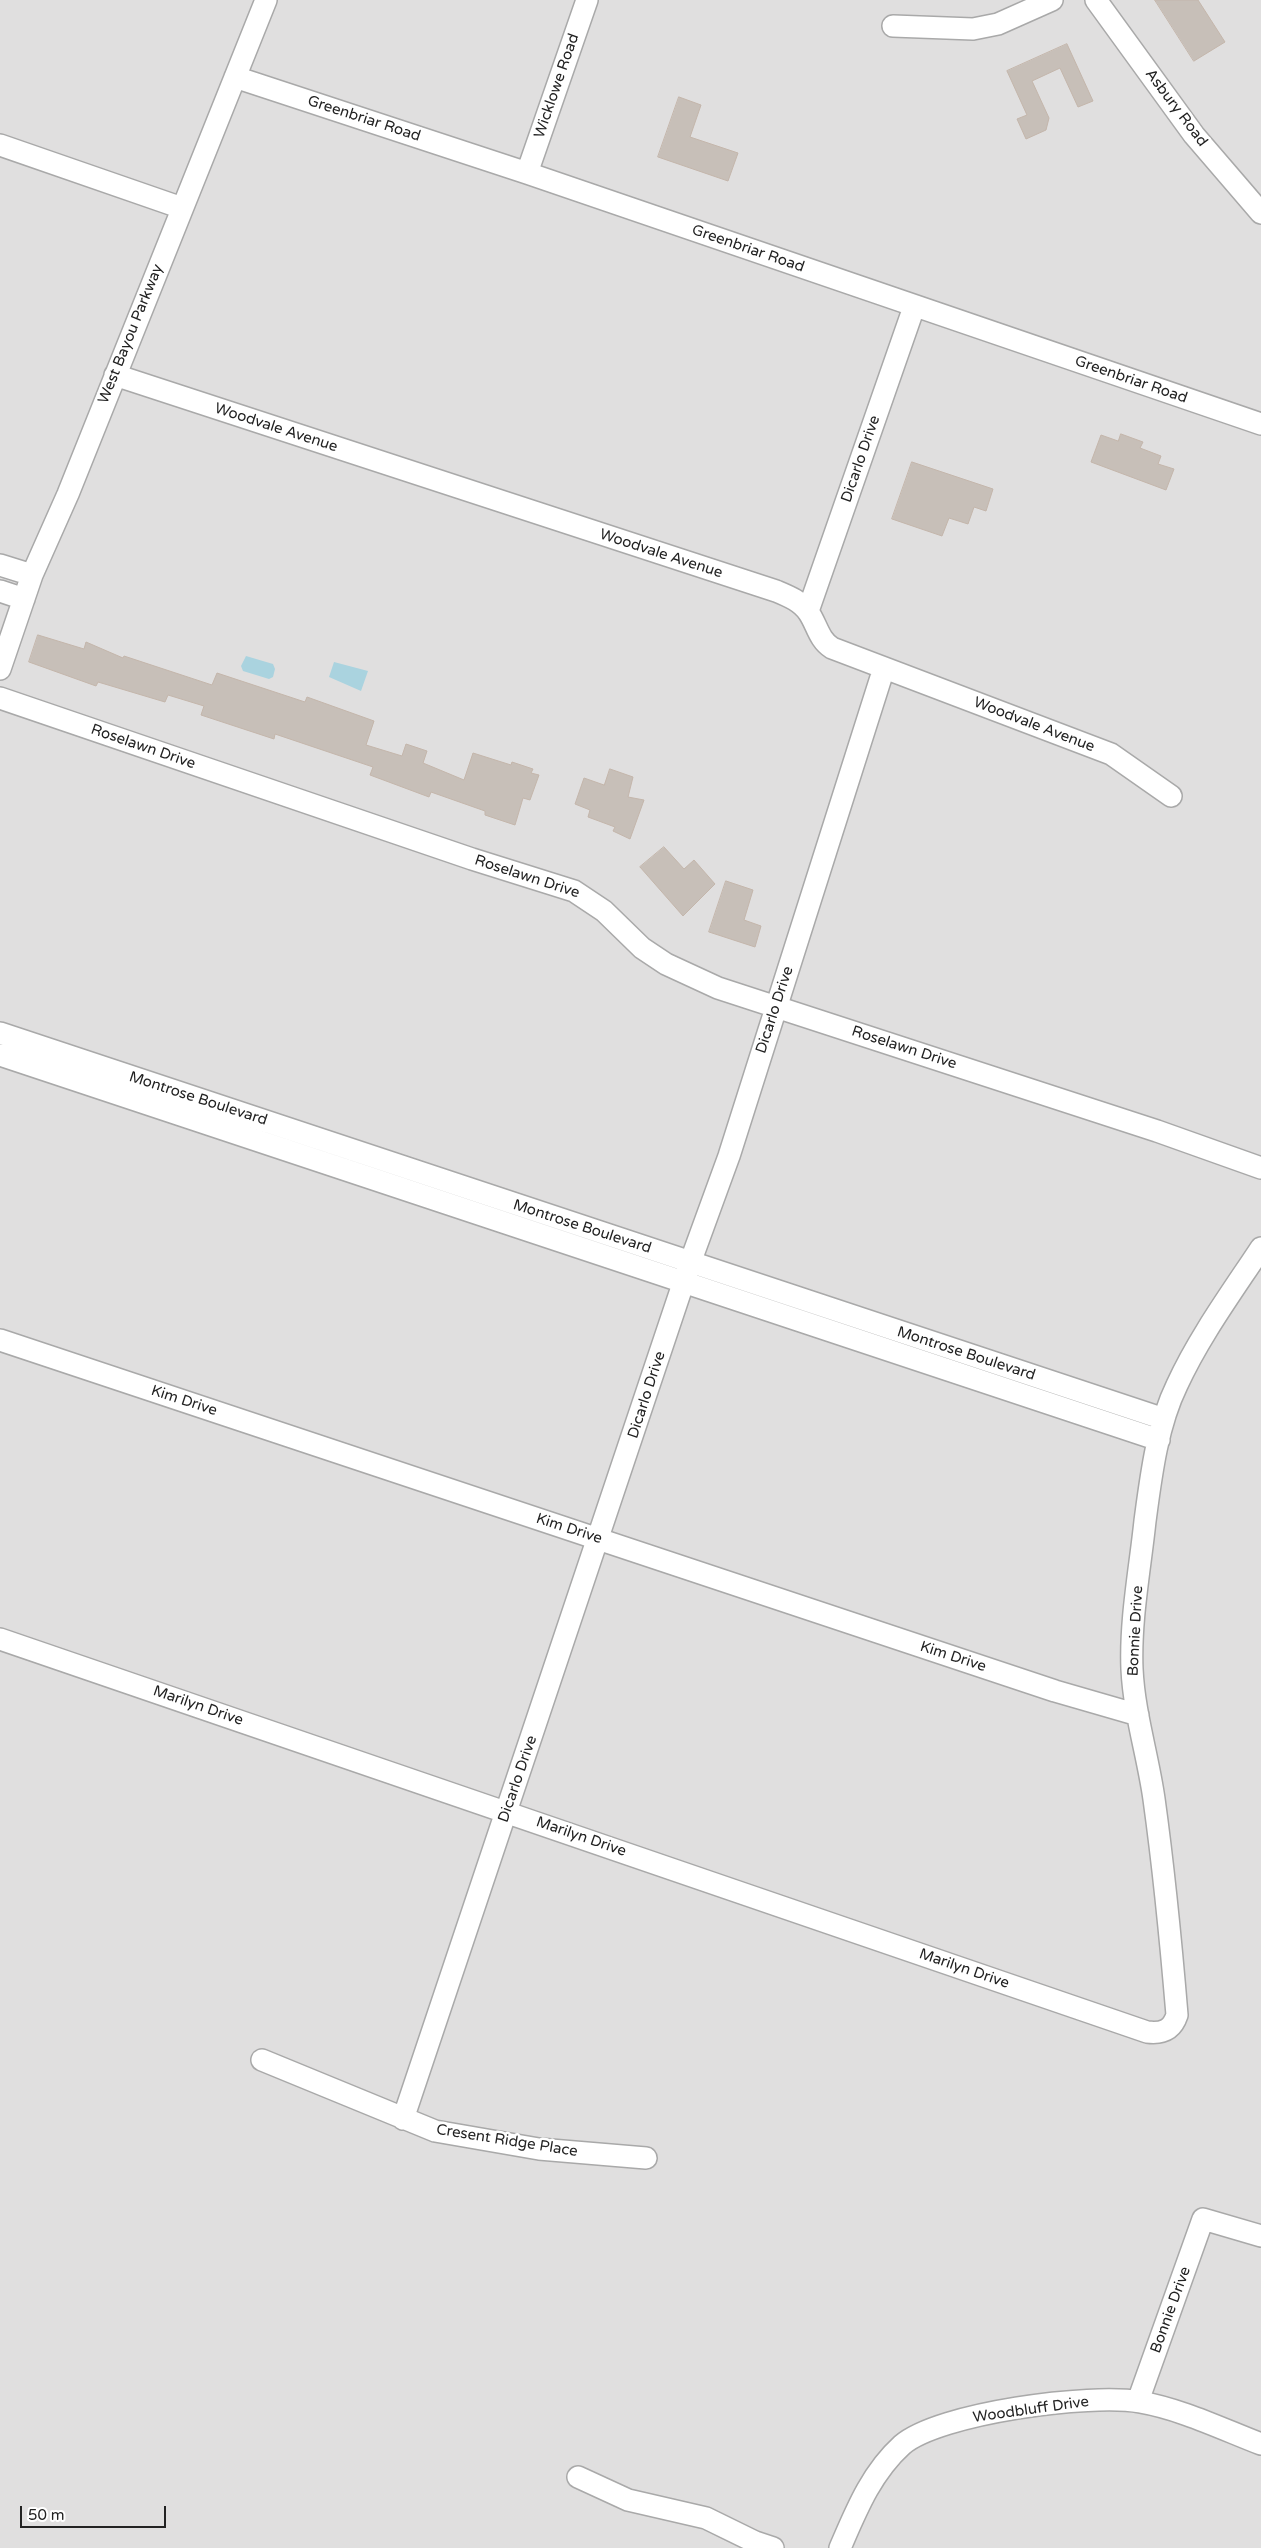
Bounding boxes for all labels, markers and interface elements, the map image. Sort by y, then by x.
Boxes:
street label: Wicklowe Road [531,31,583,141]
street label: Asbury Road [1141,66,1211,150]
street label: Greenbriar Road [305,92,423,146]
street label: Greenbriar Road [689,221,807,277]
street label: West Bayou Parkway [95,262,167,406]
street label: Greenbriar Road [1072,352,1190,408]
street label: Woodvale Avenue [212,400,340,456]
street label: Dicarlo Drive [838,413,884,505]
street label: Woodvale Avenue [597,526,725,582]
street label: Woodvale Avenue [971,694,1097,756]
street label: Roselawn Drive [88,721,198,773]
street label: Roselawn Drive [472,852,582,902]
street label: Dicarlo Drive [752,964,798,1056]
street label: Roselawn Drive [849,1023,959,1073]
street label: Montrose Boulevard [127,1068,269,1130]
street label: Montrose Boulevard [511,1196,653,1258]
street label: Montrose Boulevard [895,1323,1037,1385]
street label: Dicarlo Drive [624,1349,670,1441]
street label: Kim Drive [149,1382,219,1420]
street label: Kim Drive [534,1510,604,1548]
street label: Bonnie Drive [1125,1585,1147,1677]
street label: Kim Drive [918,1638,988,1676]
street label: Marilyn Drive [151,1682,245,1730]
street label: Dicarlo Drive [495,1733,541,1825]
street label: Marilyn Drive [534,1813,628,1861]
street label: Marilyn Drive [917,1945,1011,1993]
street label: Cresent Ridge Place [435,2121,579,2161]
street label: Bonnie Drive [1147,2264,1195,2356]
street label: Woodbluff Drive [972,2393,1090,2427]
scale bar [22,2496,169,2528]
text: 50 m [28,2506,65,2524]

